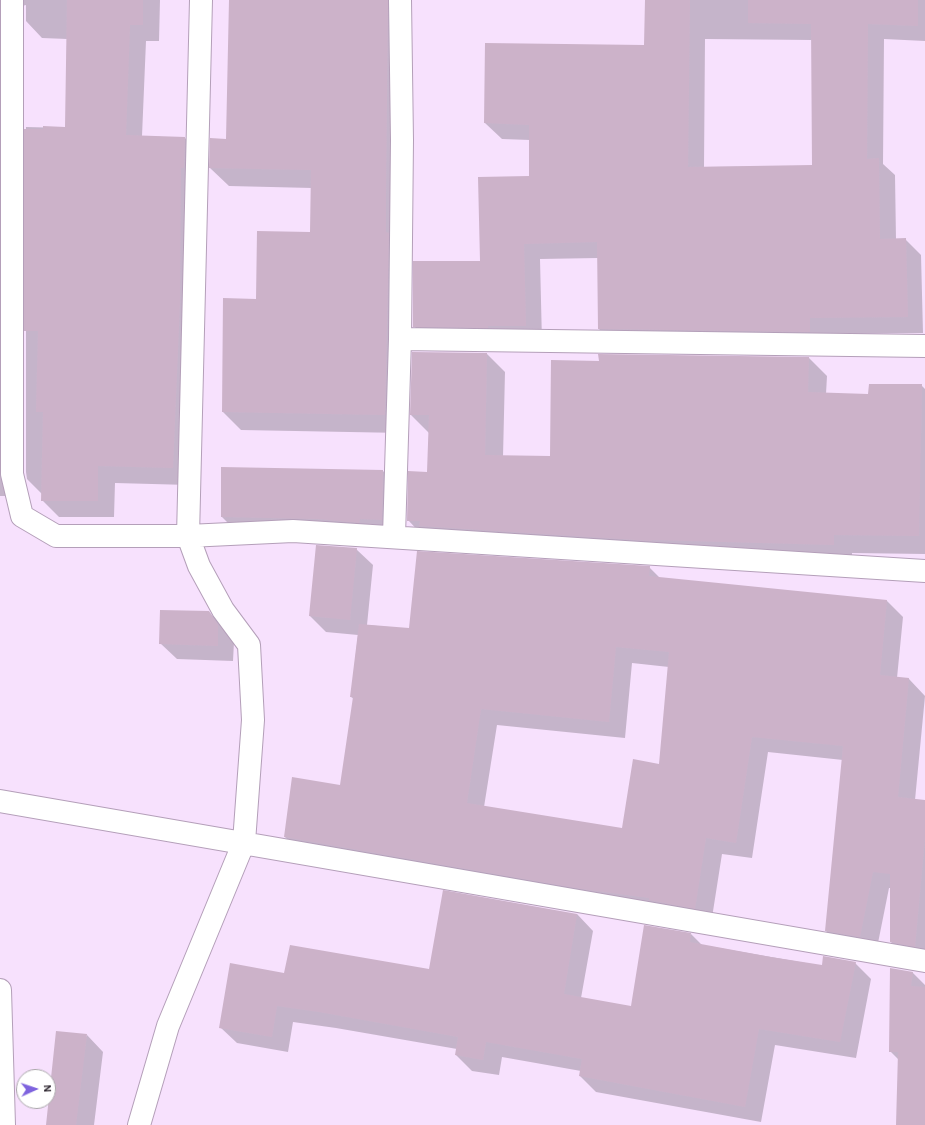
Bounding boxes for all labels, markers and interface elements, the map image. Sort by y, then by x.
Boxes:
north arrow [16,1069,56,1109]
text: N [42,1084,53,1093]

